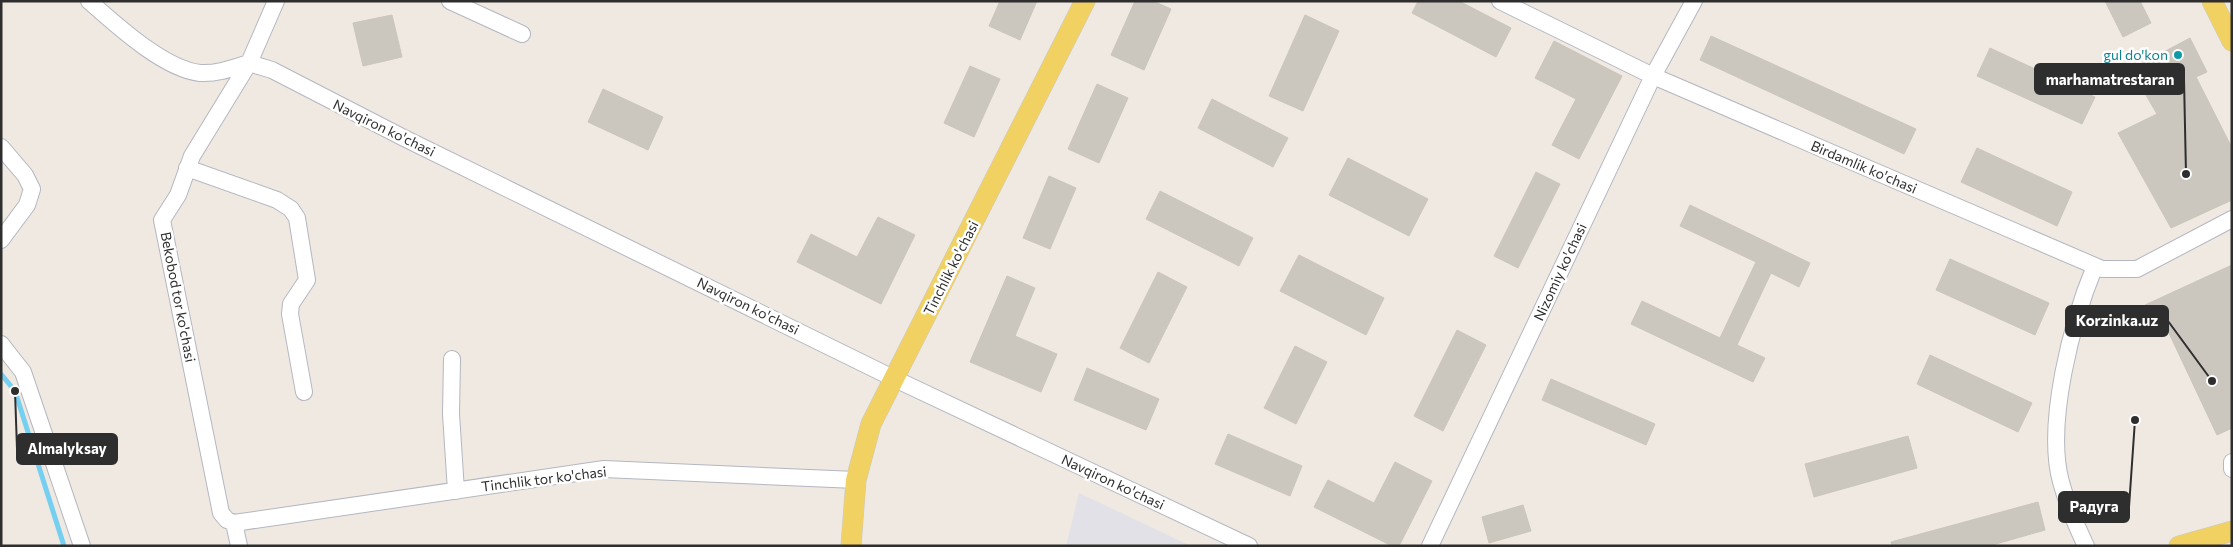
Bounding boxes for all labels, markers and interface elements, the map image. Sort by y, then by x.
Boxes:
place label: gul do'kon [2103,46,2168,63]
marker: gul do'kon [2172,49,2184,61]
callout: marhamatrestaran [2035,64,2184,94]
text: marhamatrestaran [2046,70,2174,88]
street label: Navqiron ko'chasi [330,95,438,160]
street label: Birdamlik ko'chasi [1809,136,1920,197]
street label: Tinchlik ko'chasi [919,218,982,318]
street label: Nizomiy ko'chasi [1529,220,1590,323]
street label: Bekobod tor ko'chasi [158,230,199,364]
street label: Navqiron ko'chasi [694,273,802,338]
callout: Korzinka.uz [2066,306,2168,336]
text: Korzinka.uz [2076,311,2158,329]
callout: Almalyksay [17,434,117,464]
text: Almalyksay [27,439,108,457]
street label: Navqiron ko'chasi [1059,450,1167,513]
street label: Tinchlik tor ko'chasi [480,462,607,495]
callout: Радуга [2059,492,2129,522]
text: Радуга [2069,497,2119,515]

